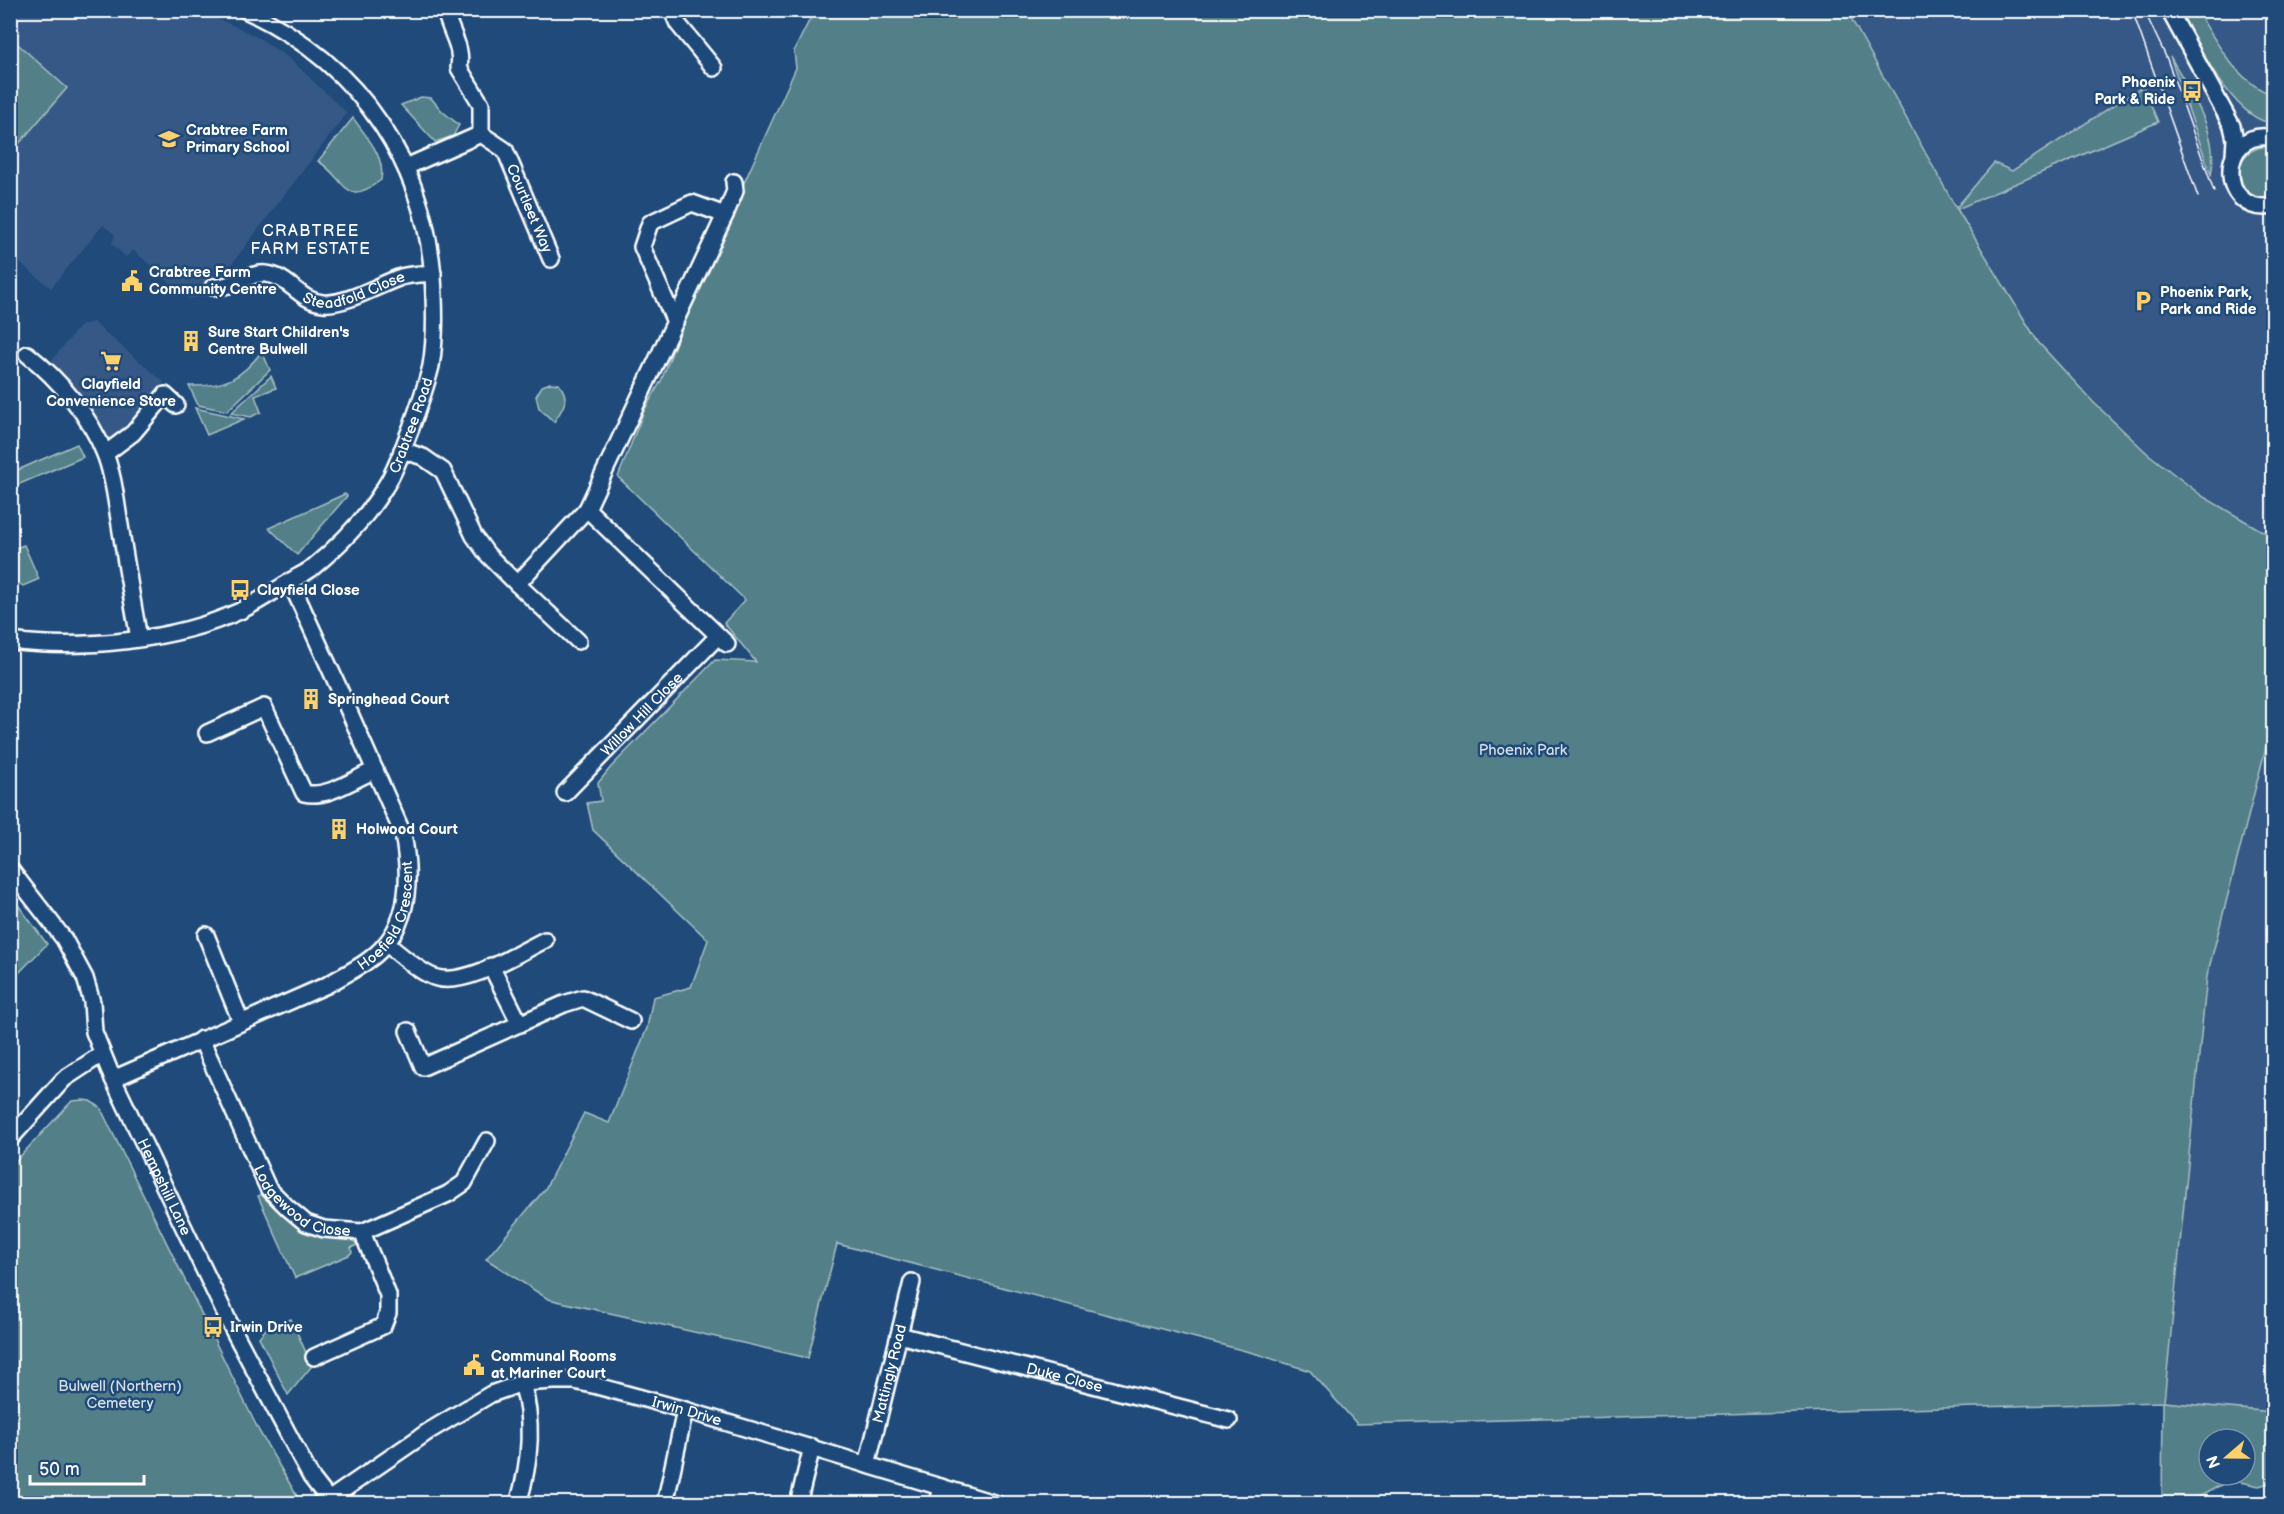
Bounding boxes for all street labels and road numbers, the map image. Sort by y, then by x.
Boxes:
street label: Courtleet Way [502,161,556,256]
street label: Steadfold Close [299,267,408,313]
street label: Crabtree Road [385,375,437,476]
street label: Willow Hill Close [597,669,687,760]
street label: Hoefield Crescent [354,860,417,975]
street label: Hempshill Lane [133,1136,195,1239]
street label: Lodgewood Close [249,1162,351,1241]
street label: Mattingly Road [869,1323,911,1425]
street label: Duke Close [1024,1359,1105,1397]
street label: Irwin Drive [650,1392,724,1430]

